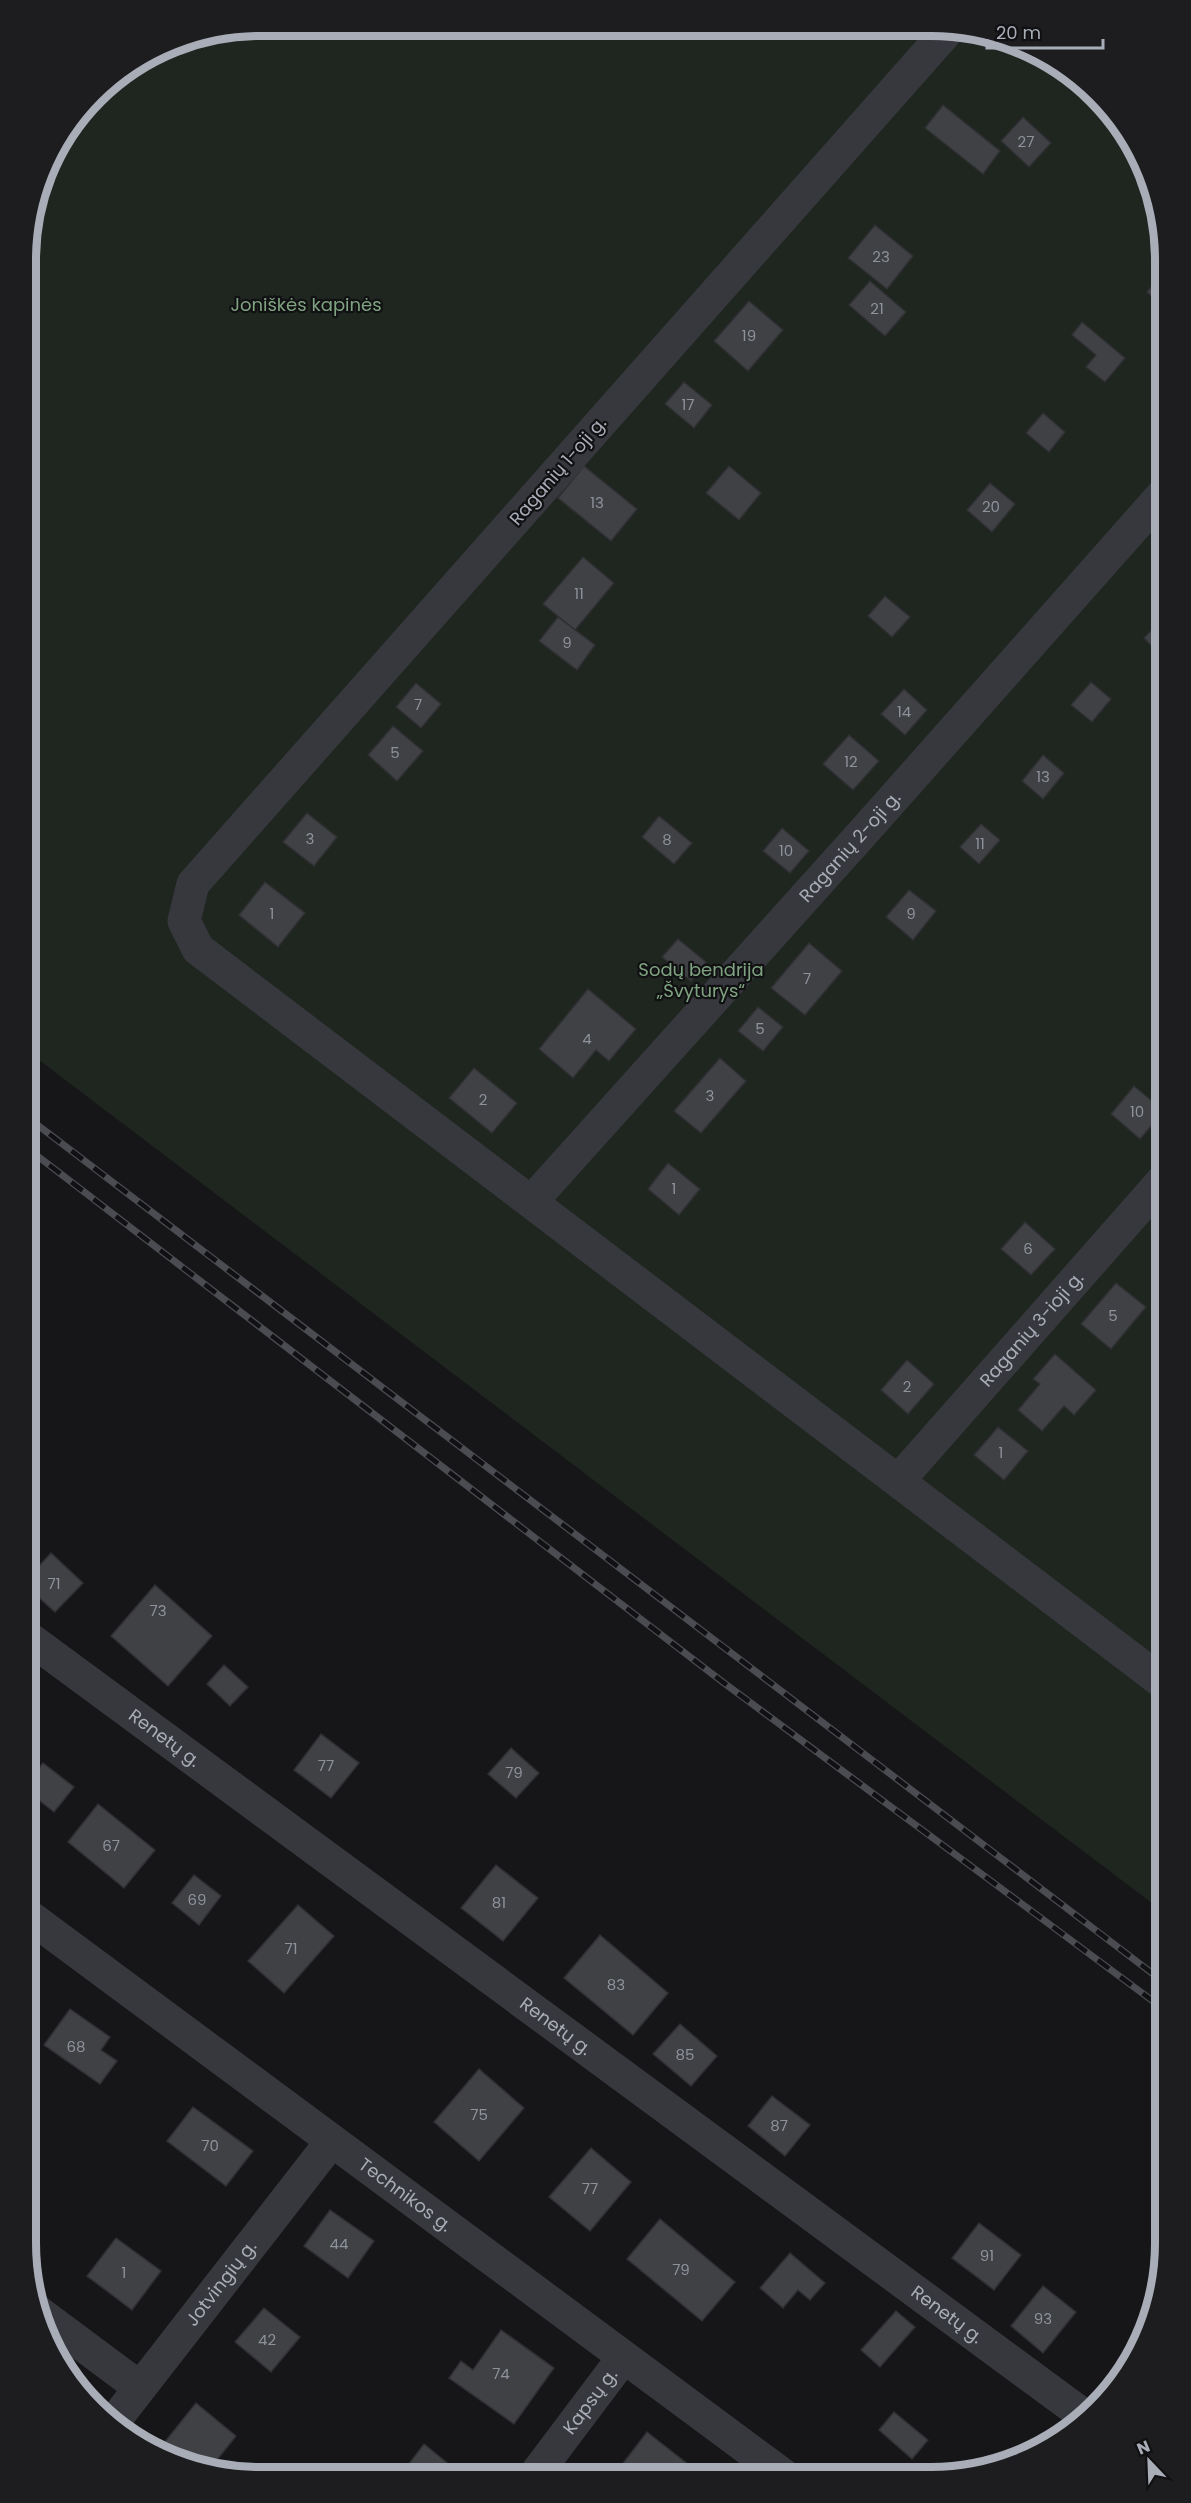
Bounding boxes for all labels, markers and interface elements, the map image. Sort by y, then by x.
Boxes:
scale bar [987,12,1102,50]
text: 20 m [996,20,1041,45]
house number: 27 [1018,131,1034,152]
house number: 23 [872,246,890,267]
park label: Joniškės kapinės [230,292,382,317]
house number: 21 [870,298,884,319]
house number: 19 [742,325,756,346]
house number: 17 [682,394,695,415]
street label: Raganių 1-oji g. [503,411,612,530]
house number: 13 [590,492,604,513]
house number: 20 [982,496,1000,517]
house number: 11 [574,583,584,604]
house number: 9 [562,632,572,653]
house number: 7 [414,694,422,715]
house number: 14 [897,701,911,722]
house number: 5 [390,742,400,763]
house number: 12 [844,751,858,772]
house number: 13 [1036,766,1050,787]
street label: Raganių 2-oji g. [793,786,906,907]
house number: 3 [306,828,314,849]
house number: 8 [662,829,672,850]
house number: 11 [975,833,985,854]
house number: 10 [779,840,793,861]
house number: 1 [270,903,274,924]
house number: 9 [906,903,916,924]
park label: Sodų bendrija „Švyturys“ [638,957,764,1003]
house number: 7 [803,968,811,989]
house number: 5 [755,1018,765,1039]
house number: 4 [582,1028,592,1049]
house number: 3 [706,1085,714,1106]
house number: 2 [479,1089,487,1110]
house number: 10 [1130,1101,1144,1122]
house number: 1 [672,1178,676,1199]
house number: 6 [1023,1238,1033,1259]
street label: Raganių 3-ioji g. [974,1266,1089,1392]
house number: 5 [1108,1305,1118,1326]
house number: 2 [903,1376,911,1397]
house number: 1 [999,1442,1003,1463]
house number: 71 [48,1573,61,1594]
house number: 73 [149,1600,167,1621]
street label: Renetų g. [124,1703,206,1773]
house number: 77 [318,1755,334,1776]
house number: 79 [505,1762,523,1783]
house number: 67 [102,1835,120,1856]
house number: 69 [188,1889,206,1910]
house number: 81 [492,1892,506,1913]
house number: 71 [285,1938,298,1959]
house number: 83 [607,1974,625,1995]
street label: Renetų g. [515,1991,597,2061]
house number: 68 [67,2036,86,2057]
house number: 85 [676,2044,694,2065]
house number: 75 [470,2104,488,2125]
house number: 87 [770,2115,788,2136]
house number: 70 [201,2135,219,2156]
street label: Technikos g. [354,2152,457,2237]
house number: 77 [582,2178,598,2199]
house number: 44 [330,2233,348,2254]
street label: Jotvingių g. [179,2235,262,2331]
house number: 91 [980,2245,994,2266]
house number: 79 [672,2259,690,2280]
house number: 1 [122,2262,126,2283]
street label: Renetų g. [906,2279,988,2349]
house number: 93 [1034,2308,1052,2329]
house number: 42 [258,2329,276,2350]
house number: 74 [492,2363,510,2384]
street label: Kapsų g. [557,2363,623,2439]
north arrow [1119,2431,1179,2491]
text: N [1133,2435,1153,2461]

